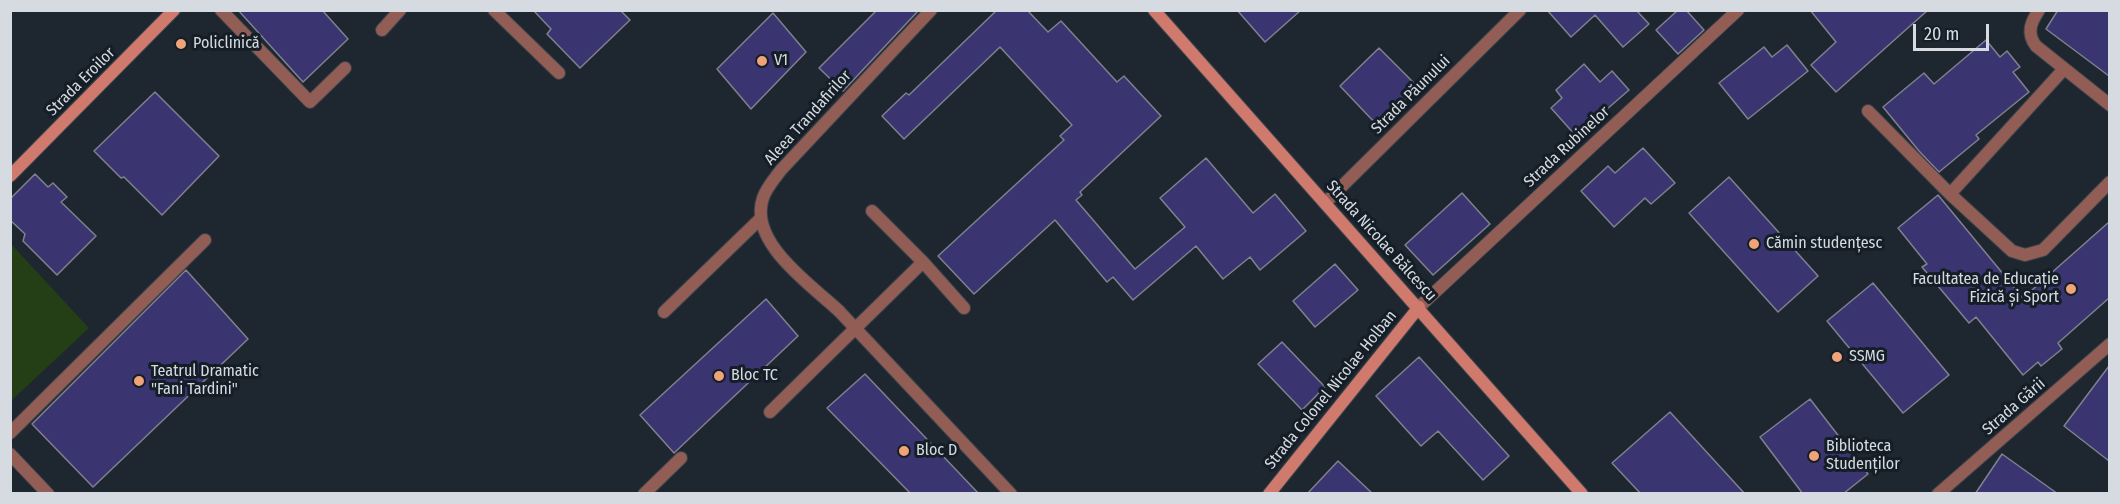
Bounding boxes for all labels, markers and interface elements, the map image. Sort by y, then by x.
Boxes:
scale bar [1916,12,1992,50]
text: 20 m [1924,23,1959,45]
place label: Policlinică [193,34,260,54]
marker: Policlinică [174,37,188,51]
street label: Strada Eroilor [43,44,119,120]
place label: V1 [774,51,788,71]
street label: Strada Păunului [1368,52,1454,138]
marker: V1 [755,54,769,68]
street label: Aleea Trandafirilor [760,67,856,169]
street label: Strada Rubinelor [1520,102,1614,192]
street label: Strada Nicolae Bălcescu [1322,177,1440,305]
place label: Cămin studențesc [1766,234,1882,254]
marker: Cămin studențesc [1747,237,1761,251]
place label: Facultatea de Educație Fizică și Sport [1912,270,2059,308]
marker: Facultatea de Educație Fizică și Sport [2064,282,2078,296]
street label: Strada Colonel Nicolae Holban [1261,307,1401,473]
place label: SSMG [1849,347,1885,367]
marker: SSMG [1830,350,1844,364]
place label: Teatrul Dramatic "Fani Tardini" [151,362,259,400]
place label: Bloc TC [731,366,778,386]
marker: Bloc TC [712,369,726,383]
marker: Teatrul Dramatic "Fani Tardini" [132,374,146,388]
street label: Strada Gării [1979,375,2049,439]
place label: Biblioteca Studenților [1826,437,1900,475]
place label: Bloc D [916,441,957,461]
marker: Bloc D [897,444,911,458]
marker: Biblioteca Studenților [1807,449,1821,463]

